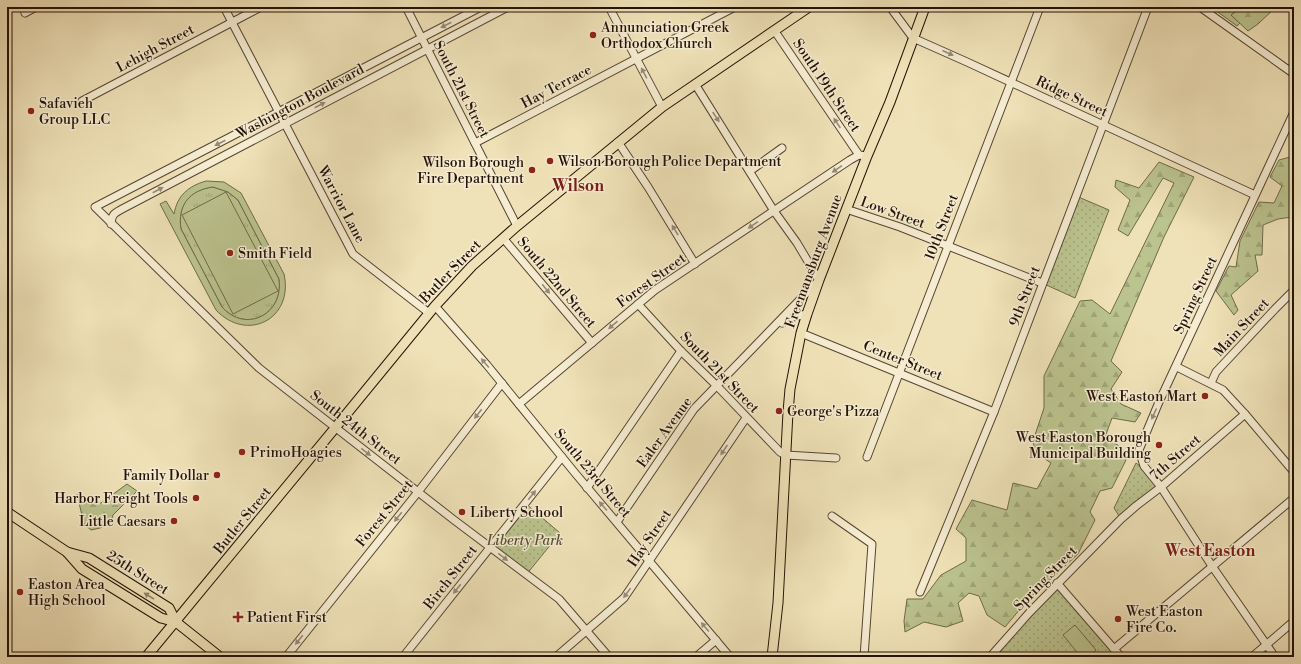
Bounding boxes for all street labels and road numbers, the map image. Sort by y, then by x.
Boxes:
street label: Lehigh Street [113,21,198,77]
street label: South 19th Street [788,35,864,136]
street label: South 21st Street [429,38,493,141]
street label: Washington Boulevard [233,61,368,144]
street label: Hay Terrace [518,61,595,113]
street label: Ridge Street [1033,72,1110,121]
street label: Warrior Lane [313,162,369,246]
street label: Freemansburg Avenue [781,192,847,331]
street label: 10th Street [921,192,963,263]
street label: Low Street [858,193,927,233]
street label: South 22nd Street [513,233,600,332]
street label: Butler Street [415,236,485,308]
street label: Forest Street [613,250,690,312]
street label: Spring Street [1170,254,1222,337]
street label: 9th Street [1005,264,1045,329]
street label: Main Street [1210,295,1273,361]
street label: South 21st Street [676,328,763,417]
street label: Center Street [860,337,945,385]
street label: South 24th Street [306,387,405,469]
street label: Ealer Avenue [633,394,697,471]
street label: South 23rd Street [550,425,635,522]
street label: 7th Street [1147,431,1205,485]
street label: Forest Street [352,476,417,551]
street label: Butler Street [210,483,275,559]
street label: Hay Street [624,506,676,571]
street label: Birch Street [420,542,481,614]
street label: Spring Street [1010,542,1081,615]
street label: 25th Street [103,547,172,599]

